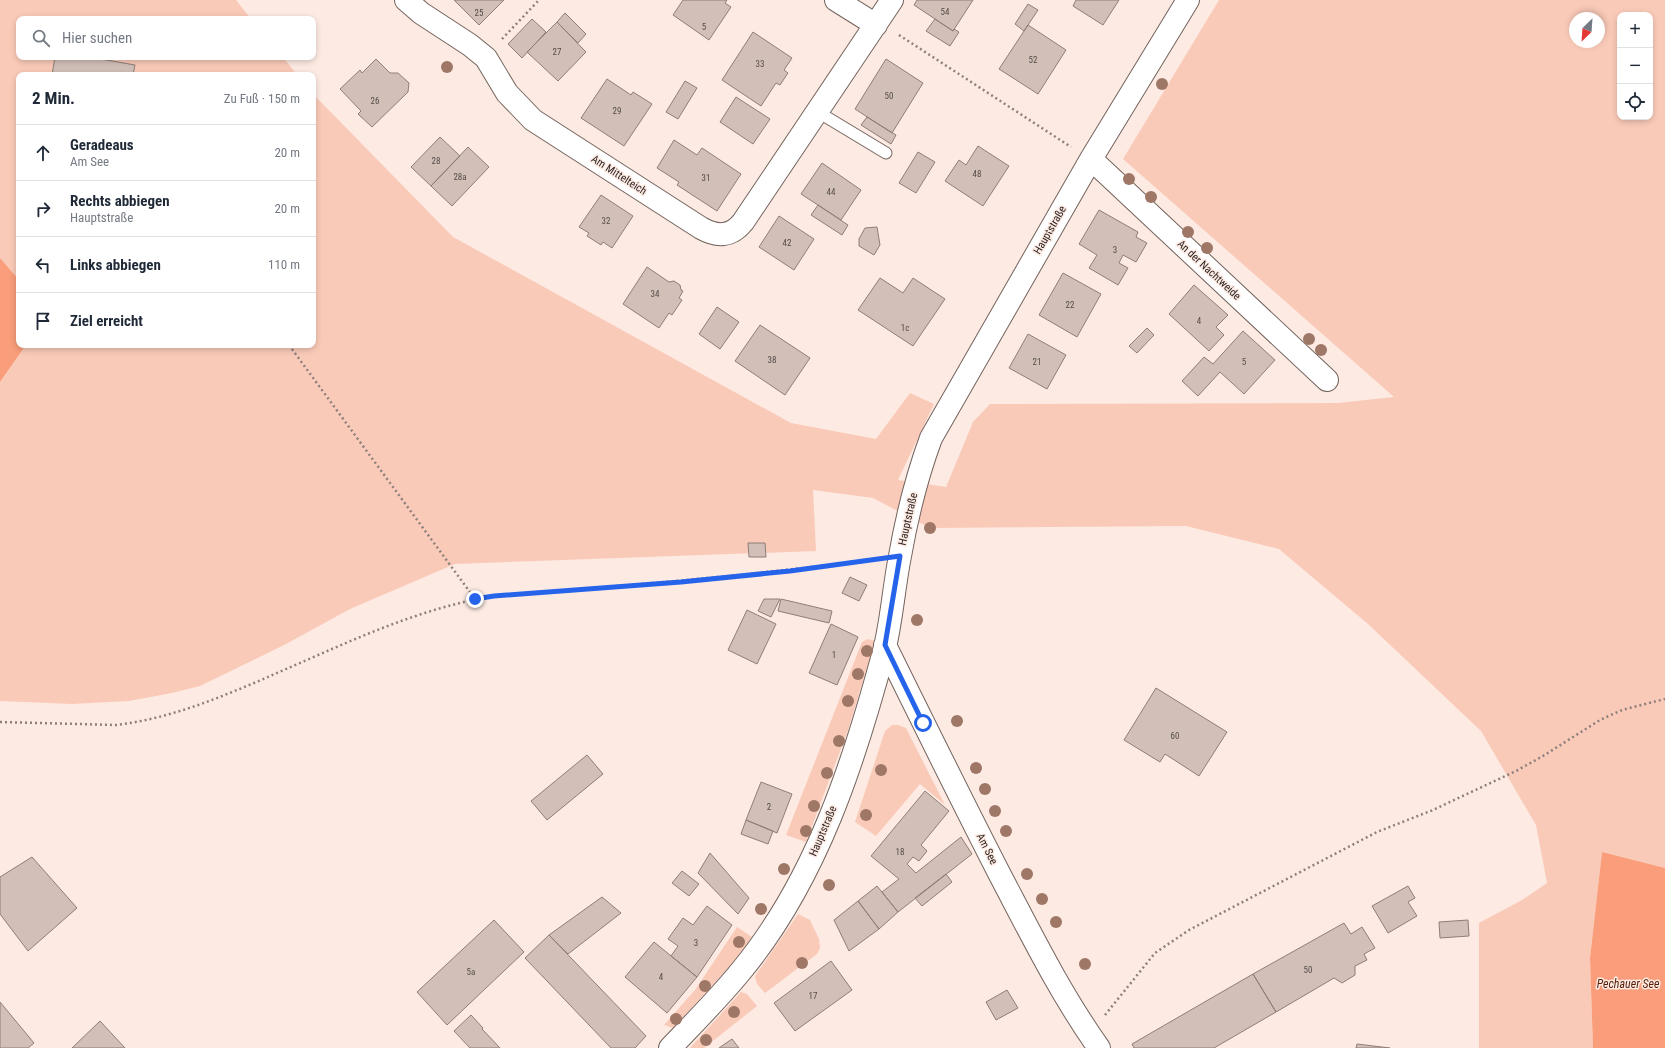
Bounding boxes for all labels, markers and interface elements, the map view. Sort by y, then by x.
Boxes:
house number: 54 [941,7,950,17]
house number: 25 [475,8,484,18]
north arrow [1569,12,1605,48]
map controls [1617,12,1653,120]
button: + [1617,12,1653,48]
search box [16,16,316,60]
house number: 5 [702,22,707,32]
icon: search [30,27,52,49]
text: Hier suchen [62,29,132,47]
house number: 27 [553,47,562,57]
button: − [1617,48,1653,84]
house number: 52 [1029,55,1038,65]
house number: 33 [756,59,764,69]
button: locate [1617,84,1653,120]
text: 2 Min. [32,88,75,108]
text: Zu Fuß · 150 m [224,91,300,106]
house number: 50 [885,91,893,101]
house number: 26 [371,96,379,106]
house number: 29 [613,106,621,116]
text: Geradeaus [70,136,134,154]
icon: ahead [32,142,54,164]
text: 20 m [274,145,300,160]
street label: Am Mittelteich [589,152,649,198]
text: Am See [70,154,109,169]
house number: 28 [432,156,440,166]
house number: 48 [973,169,981,179]
house number: 28a [453,172,467,182]
house number: 31 [702,173,710,183]
house number: 44 [827,187,836,197]
text: Rechts abbiegen [70,192,170,210]
icon: right [32,198,54,220]
text: 20 m [274,201,300,216]
street label: Hauptstraße [1031,204,1069,256]
text: Hauptstraße [70,210,133,225]
house number: 32 [602,216,611,226]
street label: An der Nachtweide [1175,237,1243,303]
house number: 42 [783,238,792,248]
house number: 3 [1113,245,1117,255]
icon: left [32,254,54,276]
text: Links abbiegen [70,256,161,274]
text: 110 m [268,257,300,272]
house number: 34 [651,289,660,299]
house number: 22 [1066,300,1075,310]
icon: arrive [32,310,54,332]
text: Ziel erreicht [70,312,143,330]
house number: 4 [1197,316,1202,326]
house number: 1c [901,323,909,333]
house number: 38 [768,355,776,365]
house number: 21 [1033,357,1041,367]
house number: 5 [1242,357,1247,367]
street label: Hauptstraße [896,491,920,547]
route end [466,590,484,608]
house number: 1 [832,650,836,660]
route start [914,714,932,732]
house number: 60 [1171,731,1179,741]
house number: 2 [767,802,772,812]
street label: Hauptstraße [807,804,839,858]
street label: Am See [974,831,1000,867]
house number: 18 [896,847,904,857]
house number: 3 [694,938,698,948]
house number: 50 [1304,965,1312,975]
house number: 5a [467,967,475,977]
house number: 4 [659,972,664,982]
water label: Pechauer See [1597,977,1660,991]
house number: 17 [809,991,818,1001]

